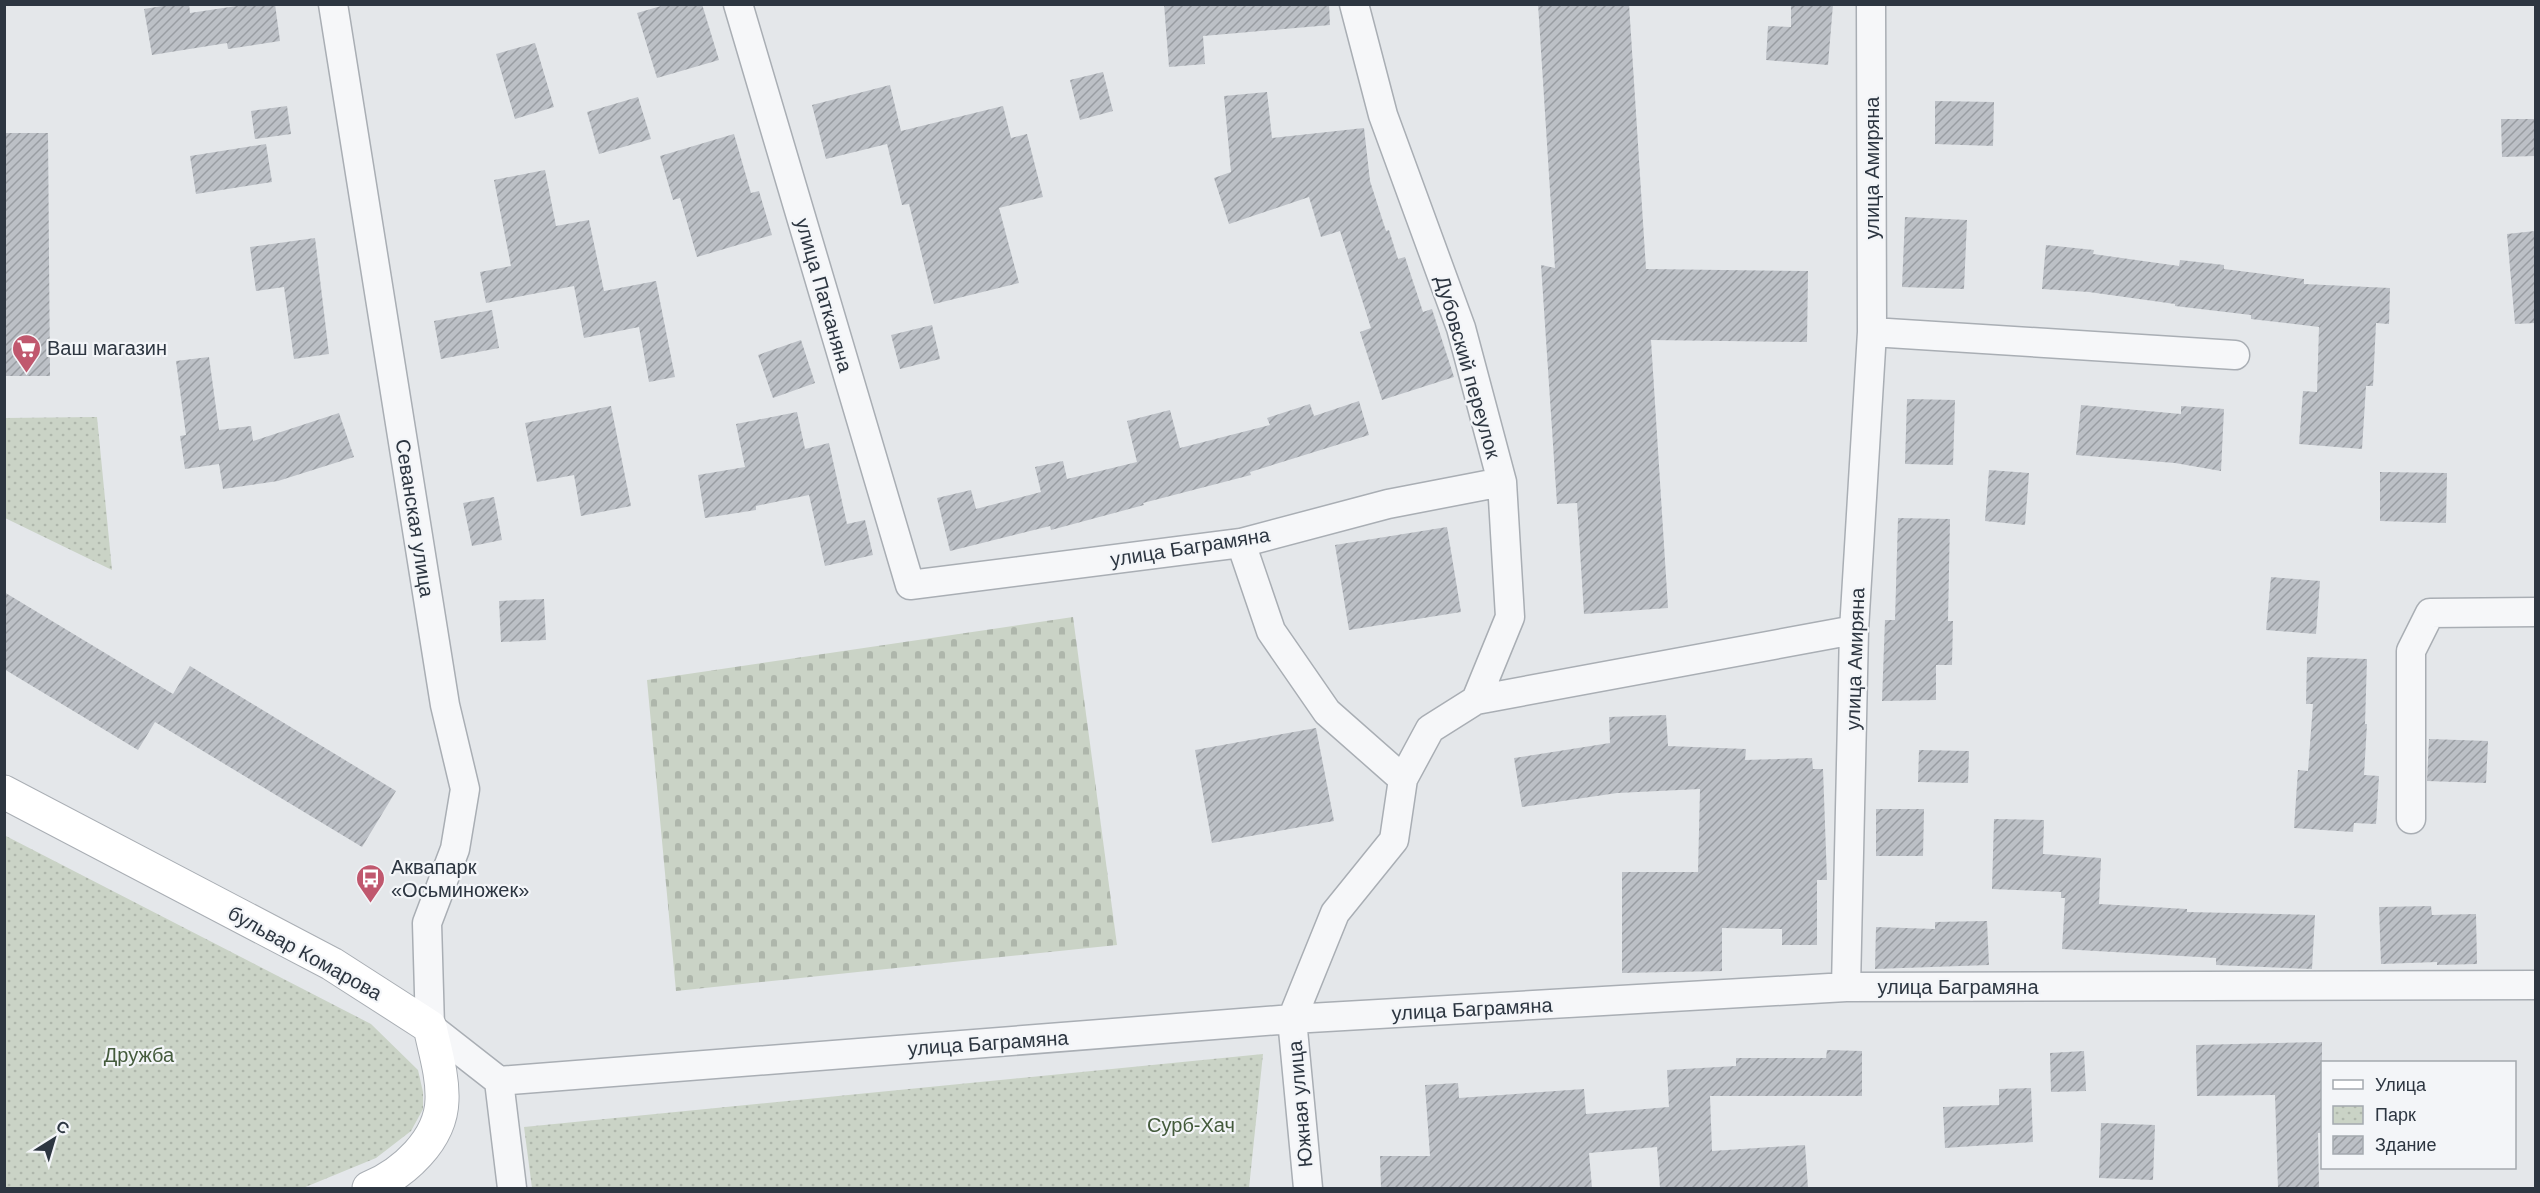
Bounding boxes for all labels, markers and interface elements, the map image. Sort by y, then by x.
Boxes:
street label: улица Амиряна [1861,96,1883,239]
street label: улица Патканяна [791,215,857,375]
street label: Дубовский переулок [1431,273,1505,461]
supermarket icon: Ваш магазин [10,332,42,374]
place label: Ваш магазин [47,337,167,359]
street label: Севанская улица [392,437,439,600]
street label: улица Баграмяна [1109,523,1272,570]
street label: улица Амиряна [1842,586,1869,731]
place label: Аквапарк «Осьминожек» [391,856,529,901]
bus stop icon: Аквапарк «Осьминожек» [354,862,386,904]
street label: бульвар Комарова [224,902,386,1005]
street label: улица Баграмяна [1877,976,2039,998]
street label: улица Баграмяна [1391,994,1554,1024]
street label: улица Баграмяна [907,1026,1070,1060]
street label: Южная улица [1283,1039,1316,1168]
park label: Дружба [104,1044,175,1066]
legend [2321,1061,2516,1169]
text: Улица [2375,1075,2427,1095]
text: Парк [2375,1105,2416,1125]
north arrow [24,1109,84,1169]
park label: Сурб-Хач [1147,1114,1235,1136]
text: С [53,1117,73,1138]
text: Здание [2375,1135,2436,1155]

